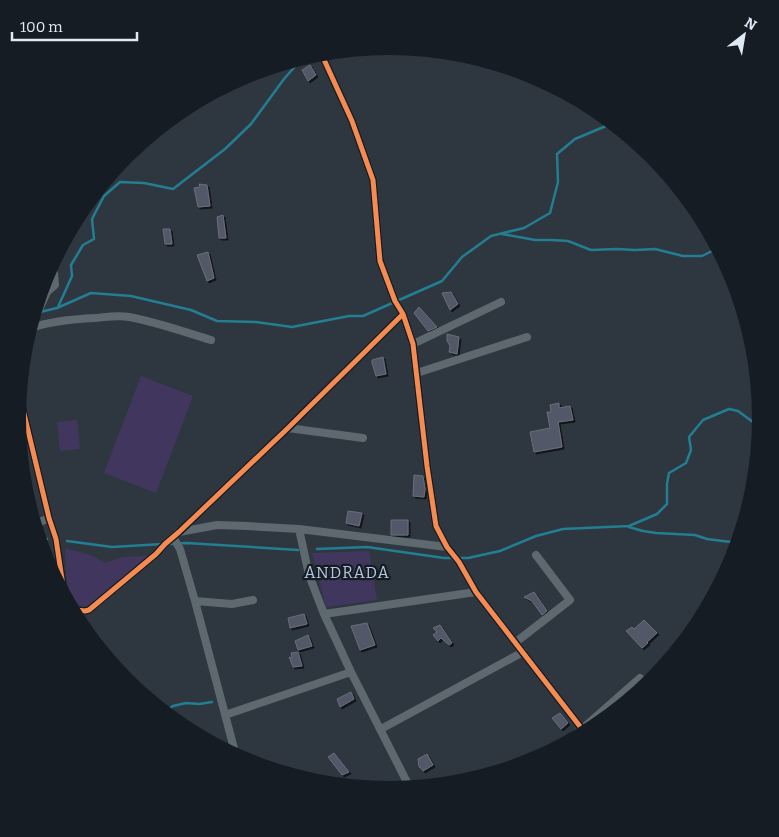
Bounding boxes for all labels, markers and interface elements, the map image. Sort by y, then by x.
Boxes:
scale bar [12,10,138,42]
north arrow [719,10,769,60]
text: N [741,14,760,34]
text: 100 m [20,18,63,36]
district label: ANDRADA [304,563,390,582]

